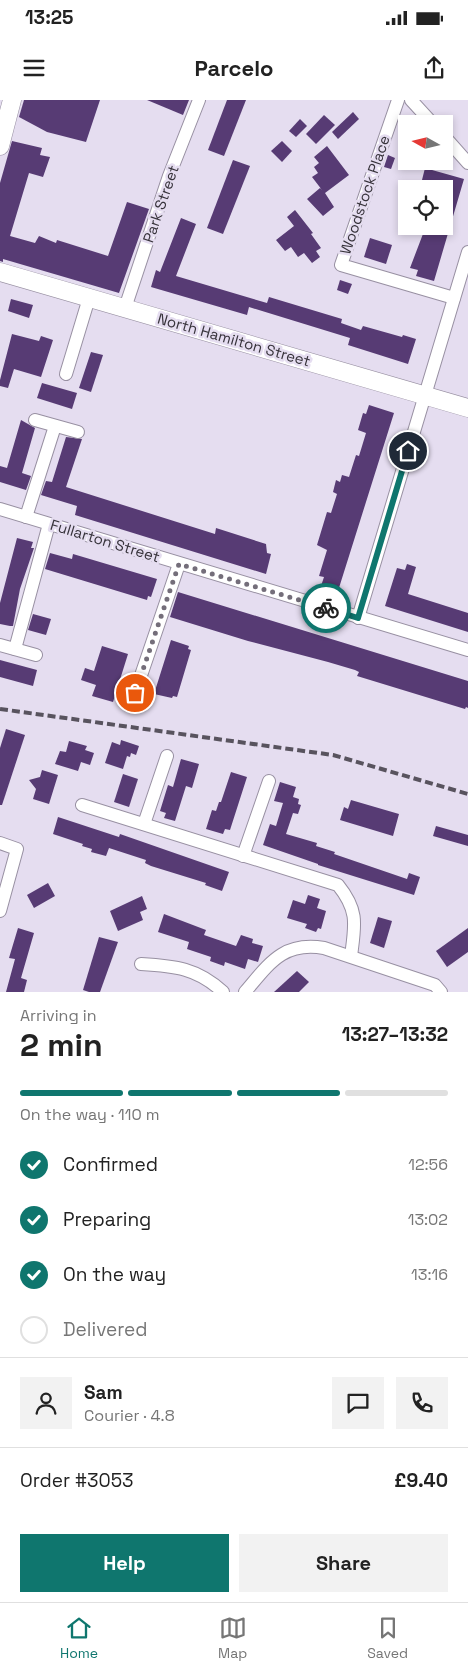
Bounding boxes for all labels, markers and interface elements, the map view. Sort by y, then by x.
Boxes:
text: 13:25 [25,5,74,30]
icon: menu [20,54,48,82]
text: Parcelo [194,54,274,82]
icon: share [420,54,448,82]
north arrow [398,115,452,170]
map controls [398,115,453,235]
street label: Woodstock Place [335,133,394,257]
street label: Park Street [138,162,183,245]
button: locate [398,180,453,235]
street label: North Hamilton Street [155,309,313,370]
pin [387,430,429,472]
icon: home [394,437,422,465]
street label: Fullarton Street [48,515,162,566]
courier [301,583,351,633]
icon: bike [312,594,340,622]
pin [114,672,156,714]
icon: bag [121,679,149,707]
text: Arriving in [20,1005,97,1026]
text: 13:27–13:32 [342,1022,448,1047]
text: 2 min [20,1025,103,1065]
text: On the way · 110 m [20,1104,160,1125]
icon: check [20,1151,48,1179]
text: Confirmed [63,1152,158,1177]
text: 12:56 [408,1154,448,1175]
icon: check [20,1206,48,1234]
text: Preparing [63,1207,151,1232]
text: 13:02 [408,1209,448,1230]
icon: check [20,1261,48,1289]
text: On the way [63,1262,166,1287]
text: 13:16 [411,1264,448,1285]
text: Delivered [63,1317,148,1342]
button: person [20,1377,72,1429]
button: chat [332,1377,384,1429]
button: phone [396,1377,448,1429]
text: Sam [84,1380,123,1405]
text: Courier · 4.8 [84,1405,175,1426]
text: Order #3053 [20,1468,134,1493]
text: £9.40 [394,1468,448,1493]
button: Help [20,1534,229,1592]
button: Share [239,1534,448,1592]
tab: Home [60,1614,98,1662]
tab: Map [218,1614,247,1662]
tab: Saved [367,1614,408,1662]

